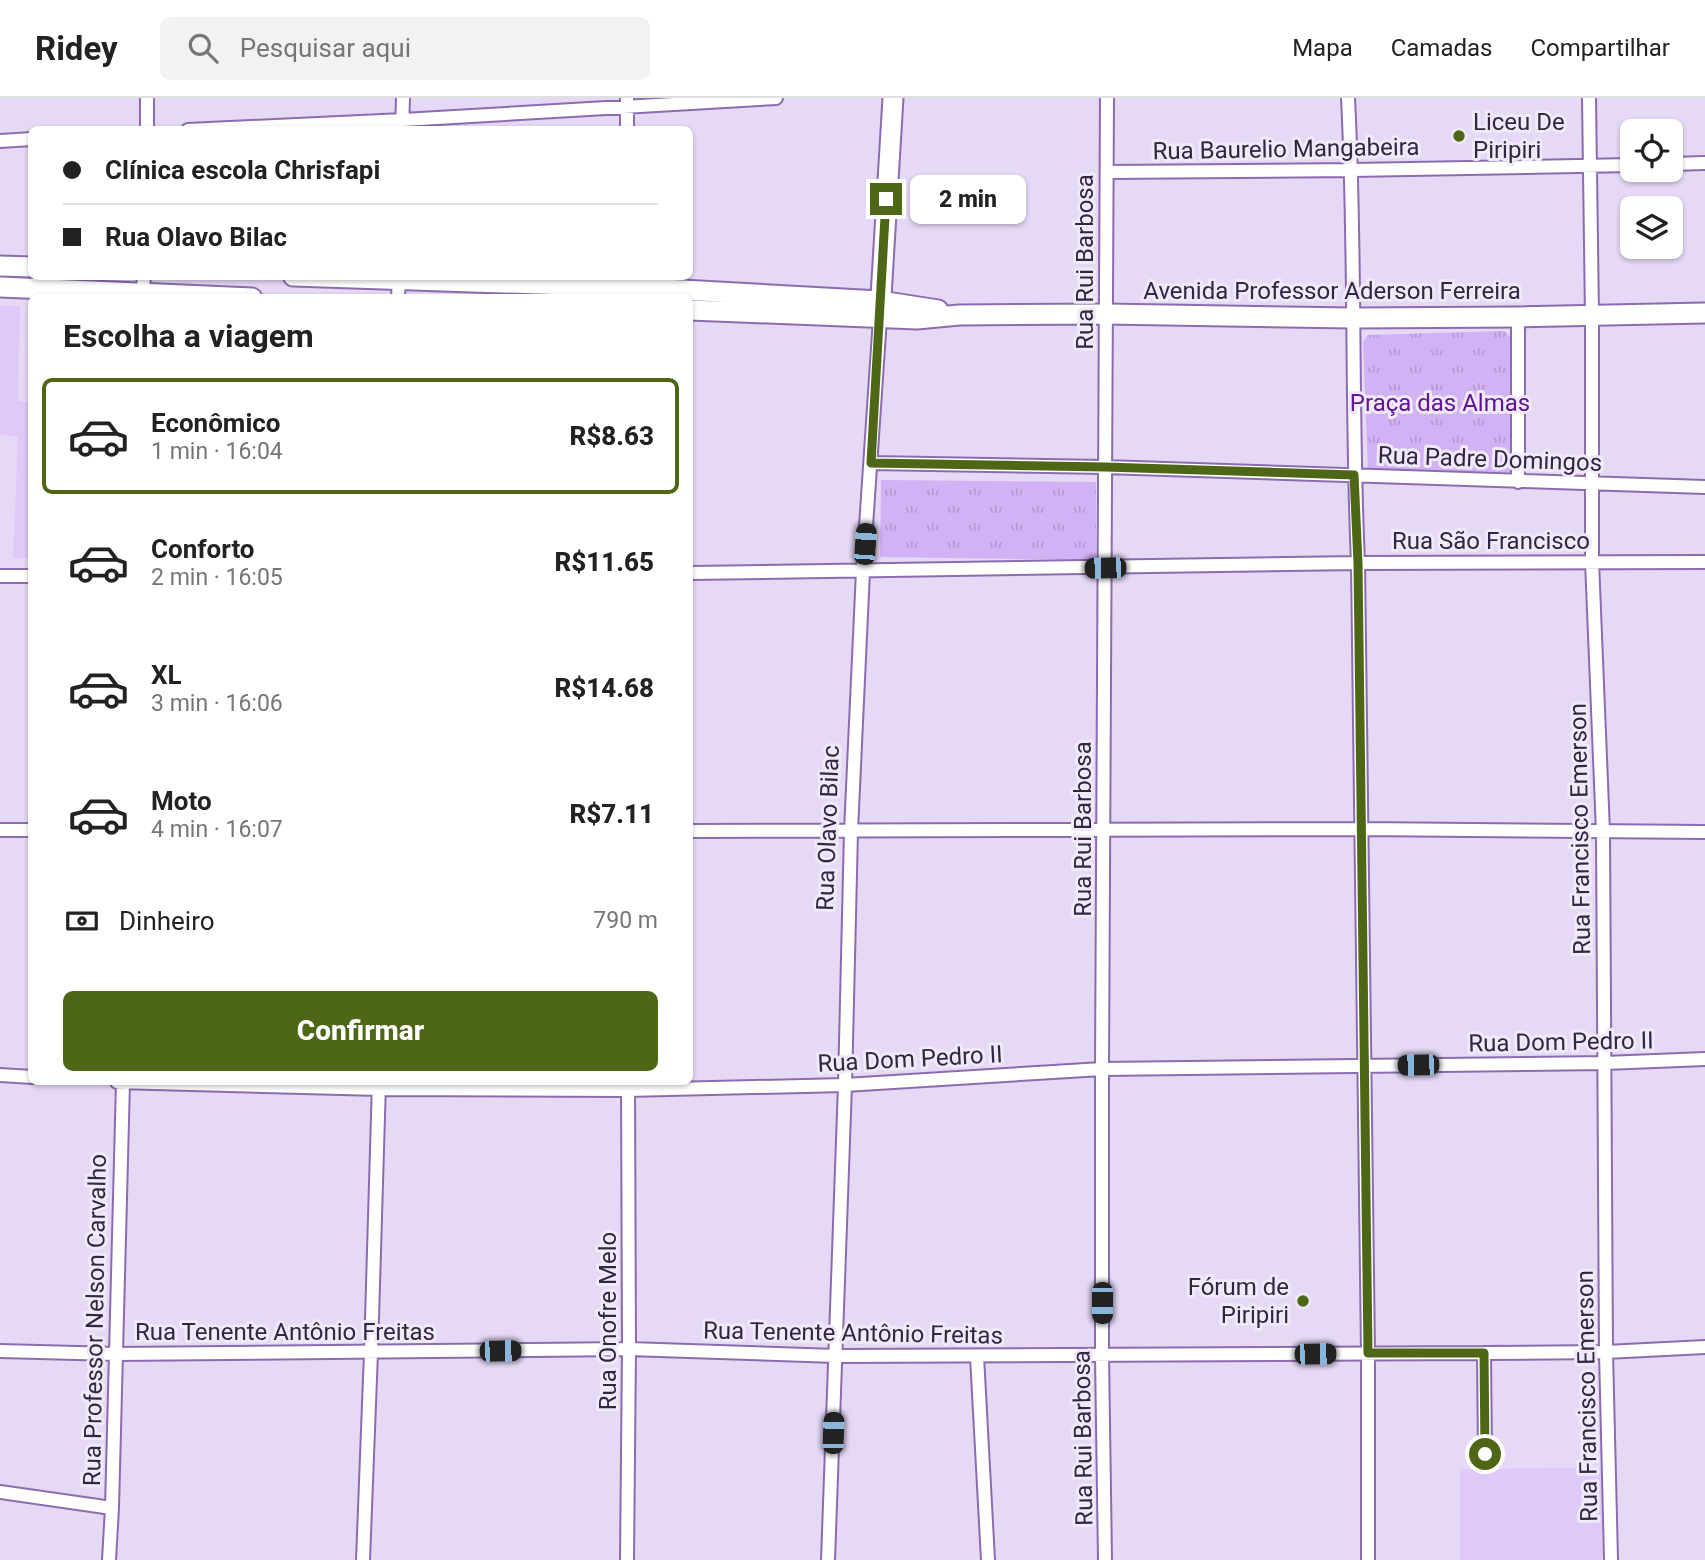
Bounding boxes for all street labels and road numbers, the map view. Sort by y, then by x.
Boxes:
street label: Rua Baurelio Mangabeira [1152,133,1420,165]
street label: Rua Rui Barbosa [1071,174,1099,350]
street label: Avenida Professor Aderson Ferreira [1143,277,1521,305]
street label: Rua Padre Domingos [1377,441,1603,477]
street label: Rua São Francisco [1392,527,1590,555]
street label: Rua Francisco Emerson [1564,703,1596,955]
street label: Rua Rui Barbosa [1069,741,1097,917]
street label: Rua Olavo Bilac [811,745,845,911]
street label: Rua Dom Pedro II [1468,1026,1654,1058]
street label: Rua Dom Pedro II [817,1040,1003,1078]
street label: Rua Professor Nelson Carvalho [78,1154,112,1486]
street label: Rua Onofre Melo [594,1232,622,1410]
street label: Rua Francisco Emerson [1571,1270,1603,1522]
street label: Rua Tenente Antônio Freitas [703,1316,1003,1350]
street label: Rua Tenente Antônio Freitas [135,1318,435,1346]
street label: Rua Rui Barbosa [1067,1350,1099,1526]

